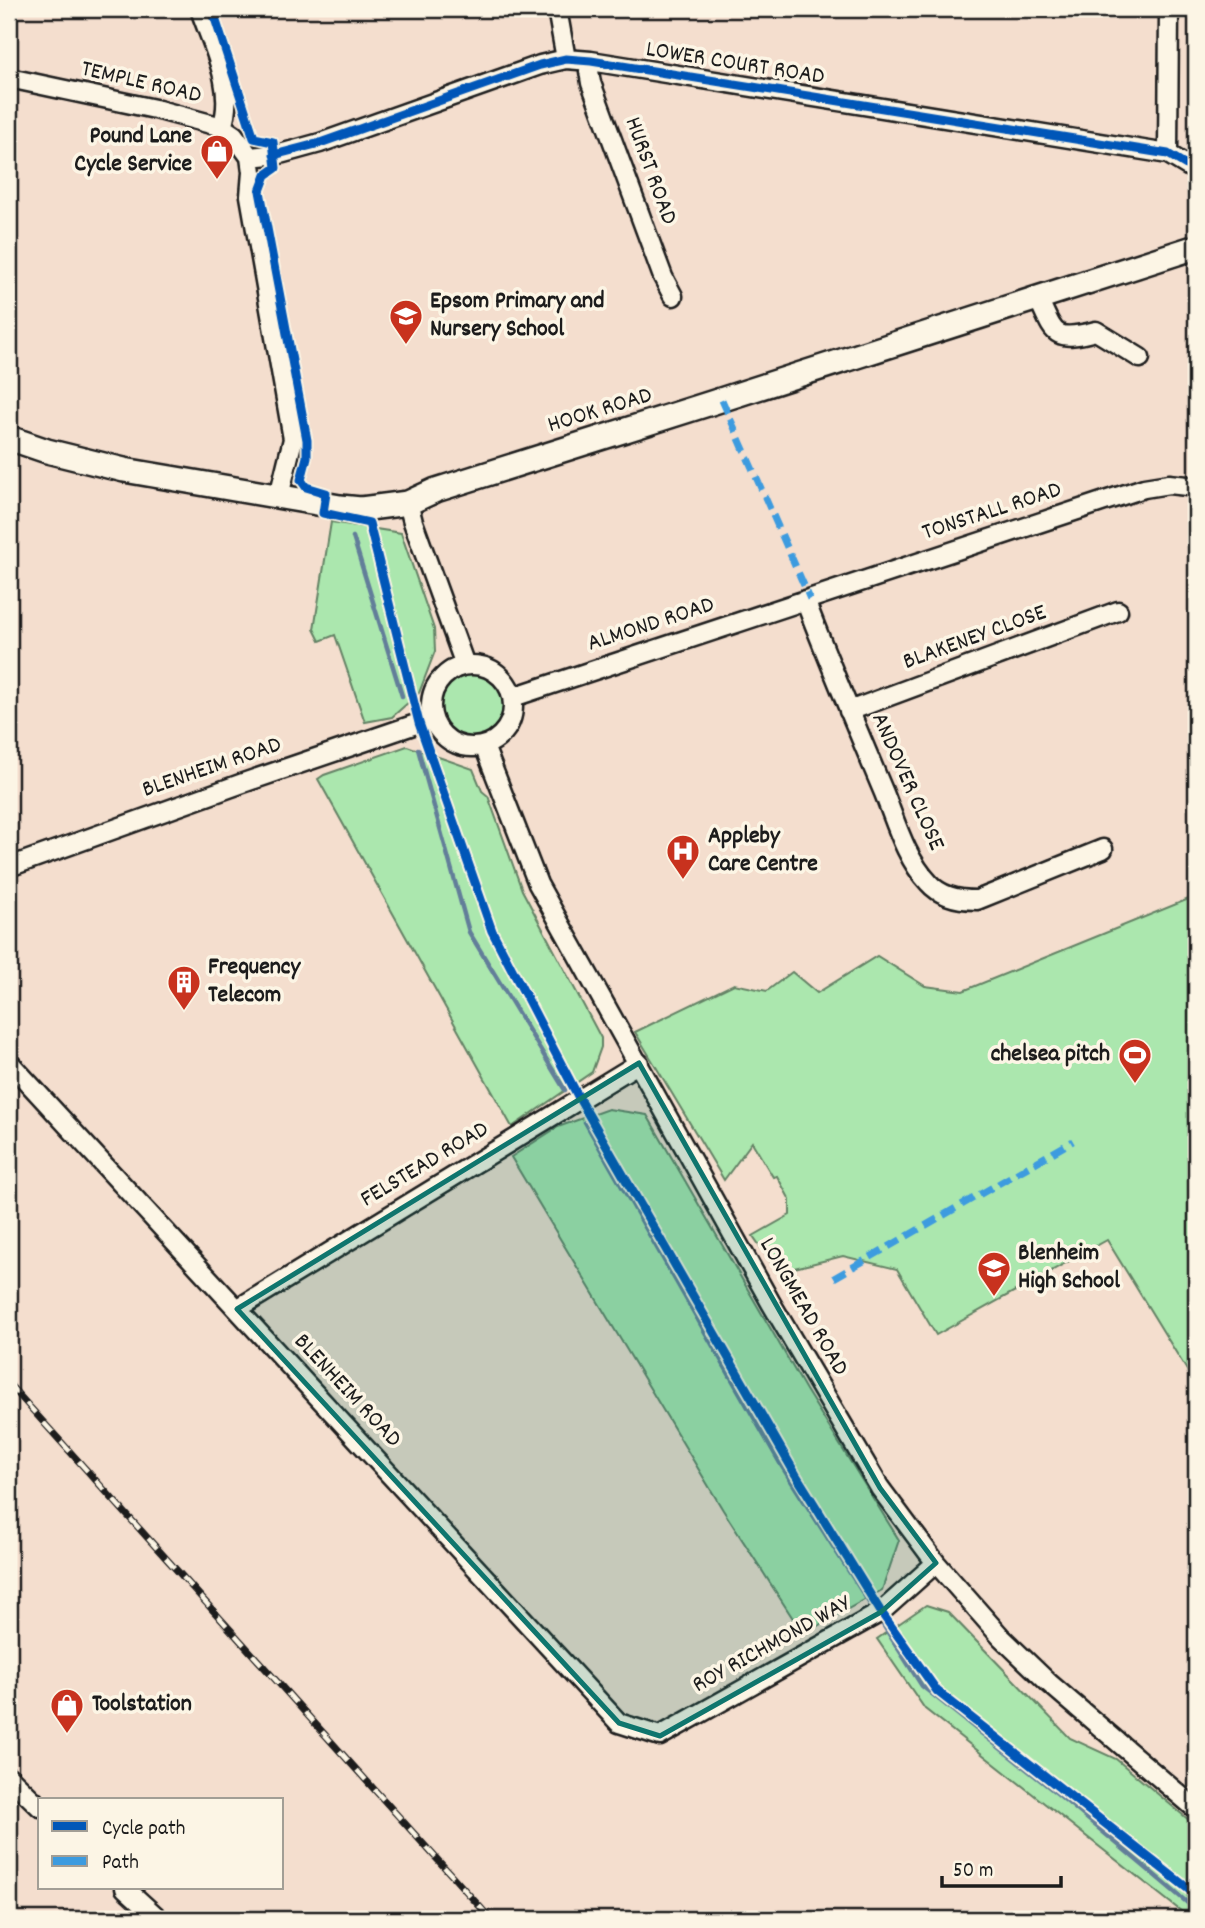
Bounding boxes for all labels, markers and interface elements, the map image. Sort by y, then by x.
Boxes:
street label: LOWER COURT ROAD [643,33,827,95]
street label: TEMPLE ROAD [77,53,205,113]
street label: HURST ROAD [615,112,685,230]
place label: Pound Lane Cycle Service [74,120,192,182]
shop icon: Pound Lane Cycle Service [198,132,236,181]
place label: Epsom Primary and Nursery School [430,285,604,347]
school or university icon: Epsom Primary and Nursery School [387,297,425,346]
street label: HOOK ROAD [544,379,656,443]
street label: TONSTALL ROAD [918,473,1066,551]
street label: ALMOND ROAD [583,589,719,661]
street label: BLAKENEY CLOSE [899,596,1051,680]
street label: ANDOVER CLOSE [861,708,953,856]
street label: BLENHEIM ROAD [138,728,286,808]
place label: Appleby Care Centre [708,820,818,882]
hospital icon: Appleby Care Centre [664,832,702,881]
place label: Frequency Telecom [208,951,301,1013]
building icon: Frequency Telecom [165,963,203,1012]
sports icon: chelsea pitch [1116,1036,1154,1085]
place label: chelsea pitch [991,1038,1110,1072]
street label: FELSTEAD ROAD [354,1113,496,1217]
street label: LONGMEAD ROAD [750,1232,856,1382]
place label: Blenheim High School [1018,1237,1120,1299]
school or university icon: Blenheim High School [975,1249,1013,1298]
street label: BLENHEIM ROAD [285,1326,409,1456]
street label: ROY RICHMOND WAY [687,1587,858,1703]
shop icon: Toolstation [48,1686,86,1735]
place label: Toolstation [92,1688,192,1722]
legend [38,1798,284,1890]
text: Cycle path [102,1815,185,1845]
scale bar [942,1844,1062,1888]
text: Path [102,1849,139,1879]
text: 50 m [953,1857,993,1887]

